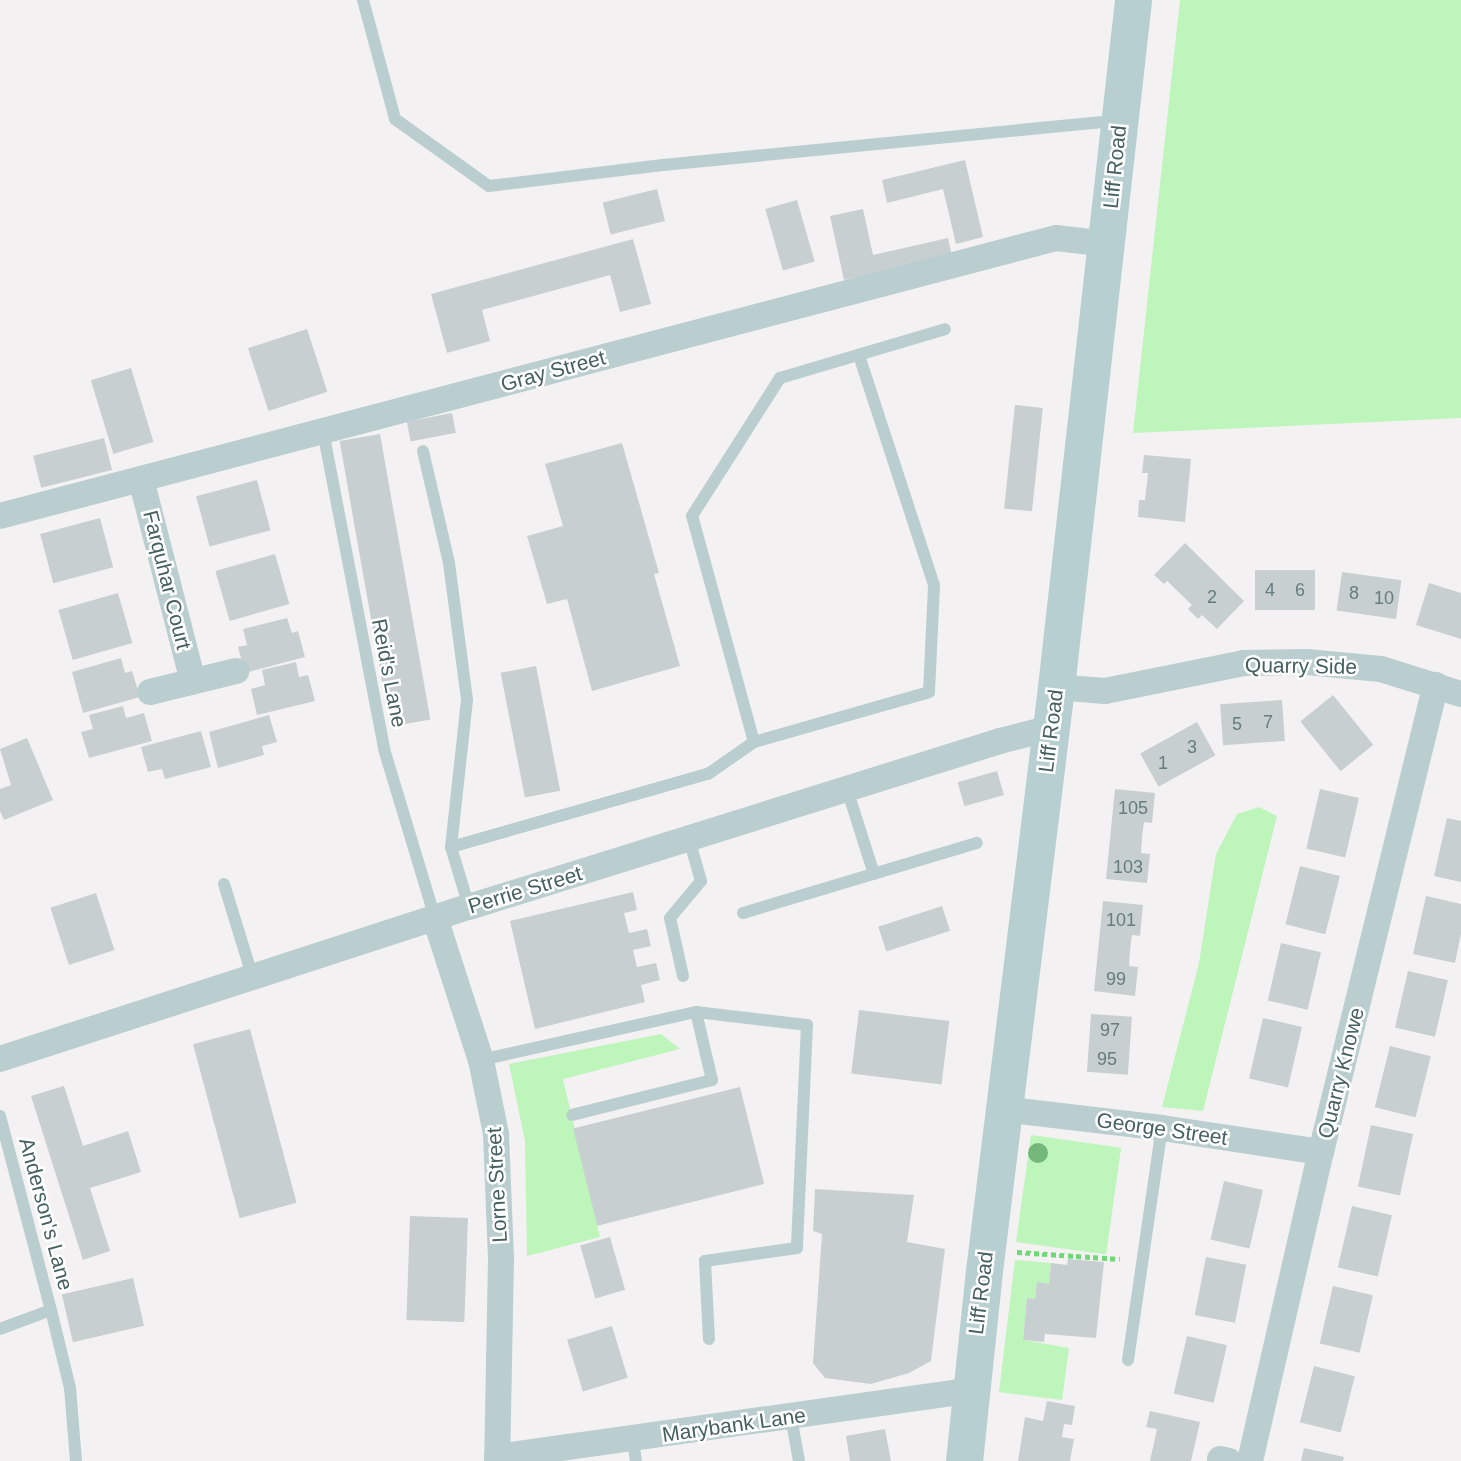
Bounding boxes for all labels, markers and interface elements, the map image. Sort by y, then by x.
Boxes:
street label: Liff Road [1098,124,1132,210]
street label: Gray Street [498,345,608,397]
street label: Farquhar Court [138,508,196,652]
house number: 4 [1265,579,1275,601]
house number: 6 [1295,579,1305,601]
house number: 8 [1349,582,1359,604]
house number: 2 [1207,586,1217,608]
house number: 10 [1374,587,1394,609]
street label: Reid's Lane [366,616,412,730]
street label: Quarry Side [1245,652,1357,680]
street label: Liff Road [1033,688,1069,774]
house number: 7 [1263,711,1273,733]
house number: 5 [1232,713,1242,735]
house number: 3 [1187,736,1197,758]
house number: 1 [1158,752,1168,774]
house number: 105 [1118,797,1148,819]
house number: 103 [1113,856,1143,878]
street label: Perrie Street [465,861,585,919]
house number: 101 [1106,909,1136,931]
house number: 99 [1106,968,1126,990]
street label: Quarry Knowe [1313,1005,1369,1141]
house number: 97 [1100,1019,1120,1041]
house number: 95 [1097,1048,1117,1070]
street label: George Street [1095,1107,1229,1151]
street label: Lorne Street [481,1127,513,1243]
street label: Anderson's Lane [14,1135,78,1293]
street label: Liff Road [963,1250,999,1336]
street label: Marybank Lane [661,1402,807,1448]

